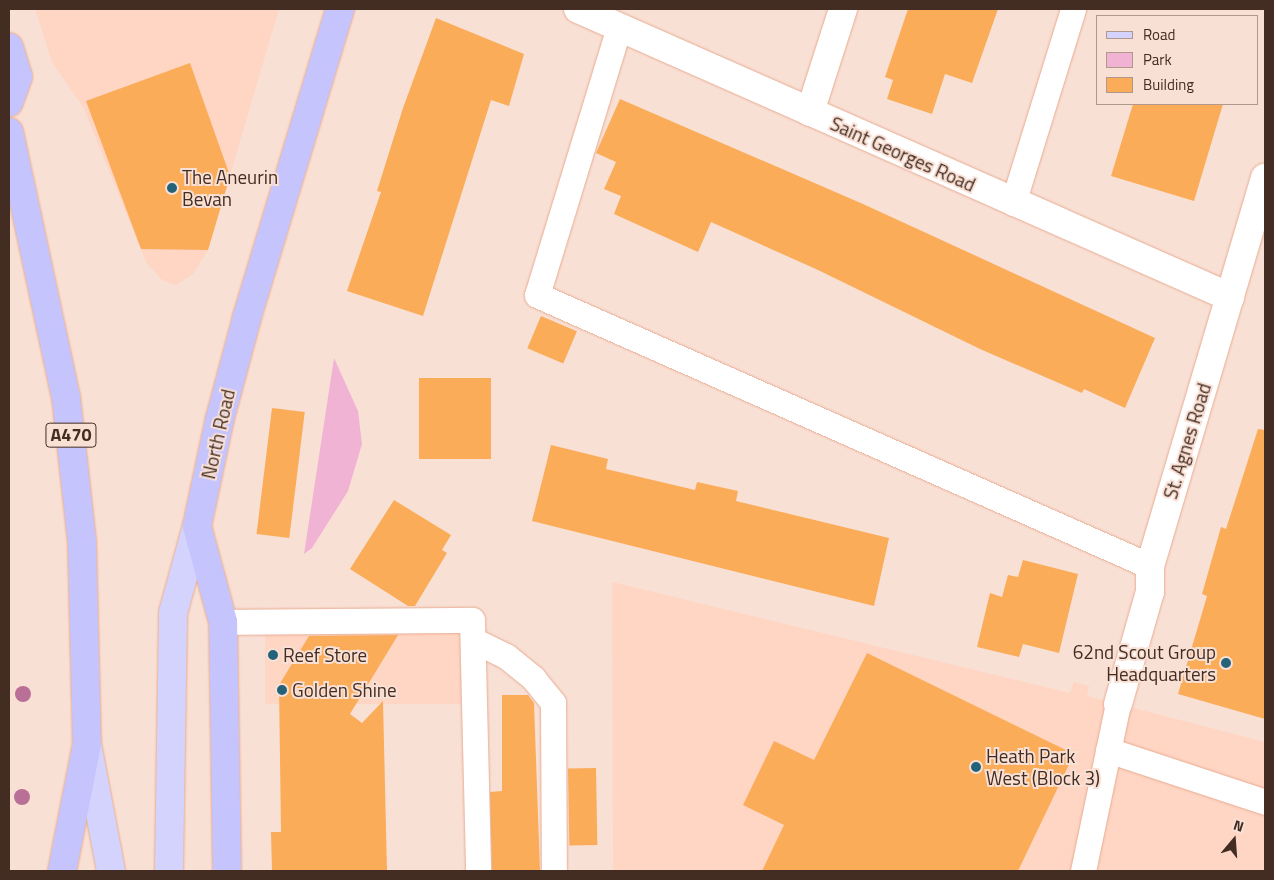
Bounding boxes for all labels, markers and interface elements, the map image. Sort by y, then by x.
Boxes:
legend [1096,15,1259,105]
text: Road [1143,23,1175,46]
text: Park [1143,48,1172,71]
text: Building [1143,73,1194,96]
street label: Saint Georges Road [827,112,979,196]
place label: The Aneurin Bevan [182,166,278,210]
marker: The Aneurin Bevan [166,182,178,194]
street label: St. Agnes Road [1159,380,1215,502]
street label: North Road [197,387,239,481]
road number: A470 [45,420,97,450]
place label: 62nd Scout Group Headquarters [1073,641,1216,685]
place label: Reef Store [283,644,367,666]
marker: Reef Store [267,649,279,661]
marker: 62nd Scout Group Headquarters [1220,657,1232,669]
place label: Golden Shine [292,679,397,701]
marker: Golden Shine [276,684,288,696]
place label: Heath Park West (Block 3) [986,745,1100,789]
marker: Heath Park West (Block 3) [970,761,982,773]
text: N [1231,814,1247,837]
north arrow [1209,815,1259,865]

